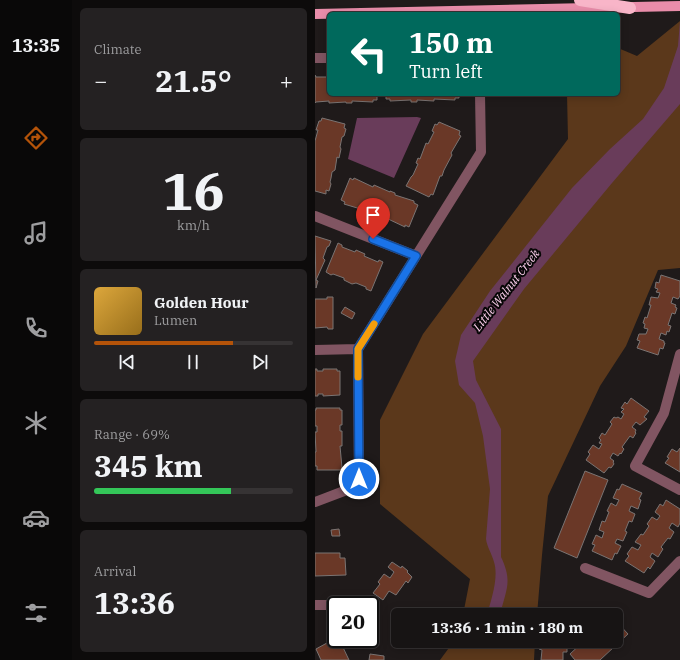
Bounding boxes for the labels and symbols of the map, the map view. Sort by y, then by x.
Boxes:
pin [356,198,390,239]
water label: Little Walnut Creek [469,246,543,335]
position arrow [338,458,380,500]
speed limit sign: 20 [327,596,379,648]

